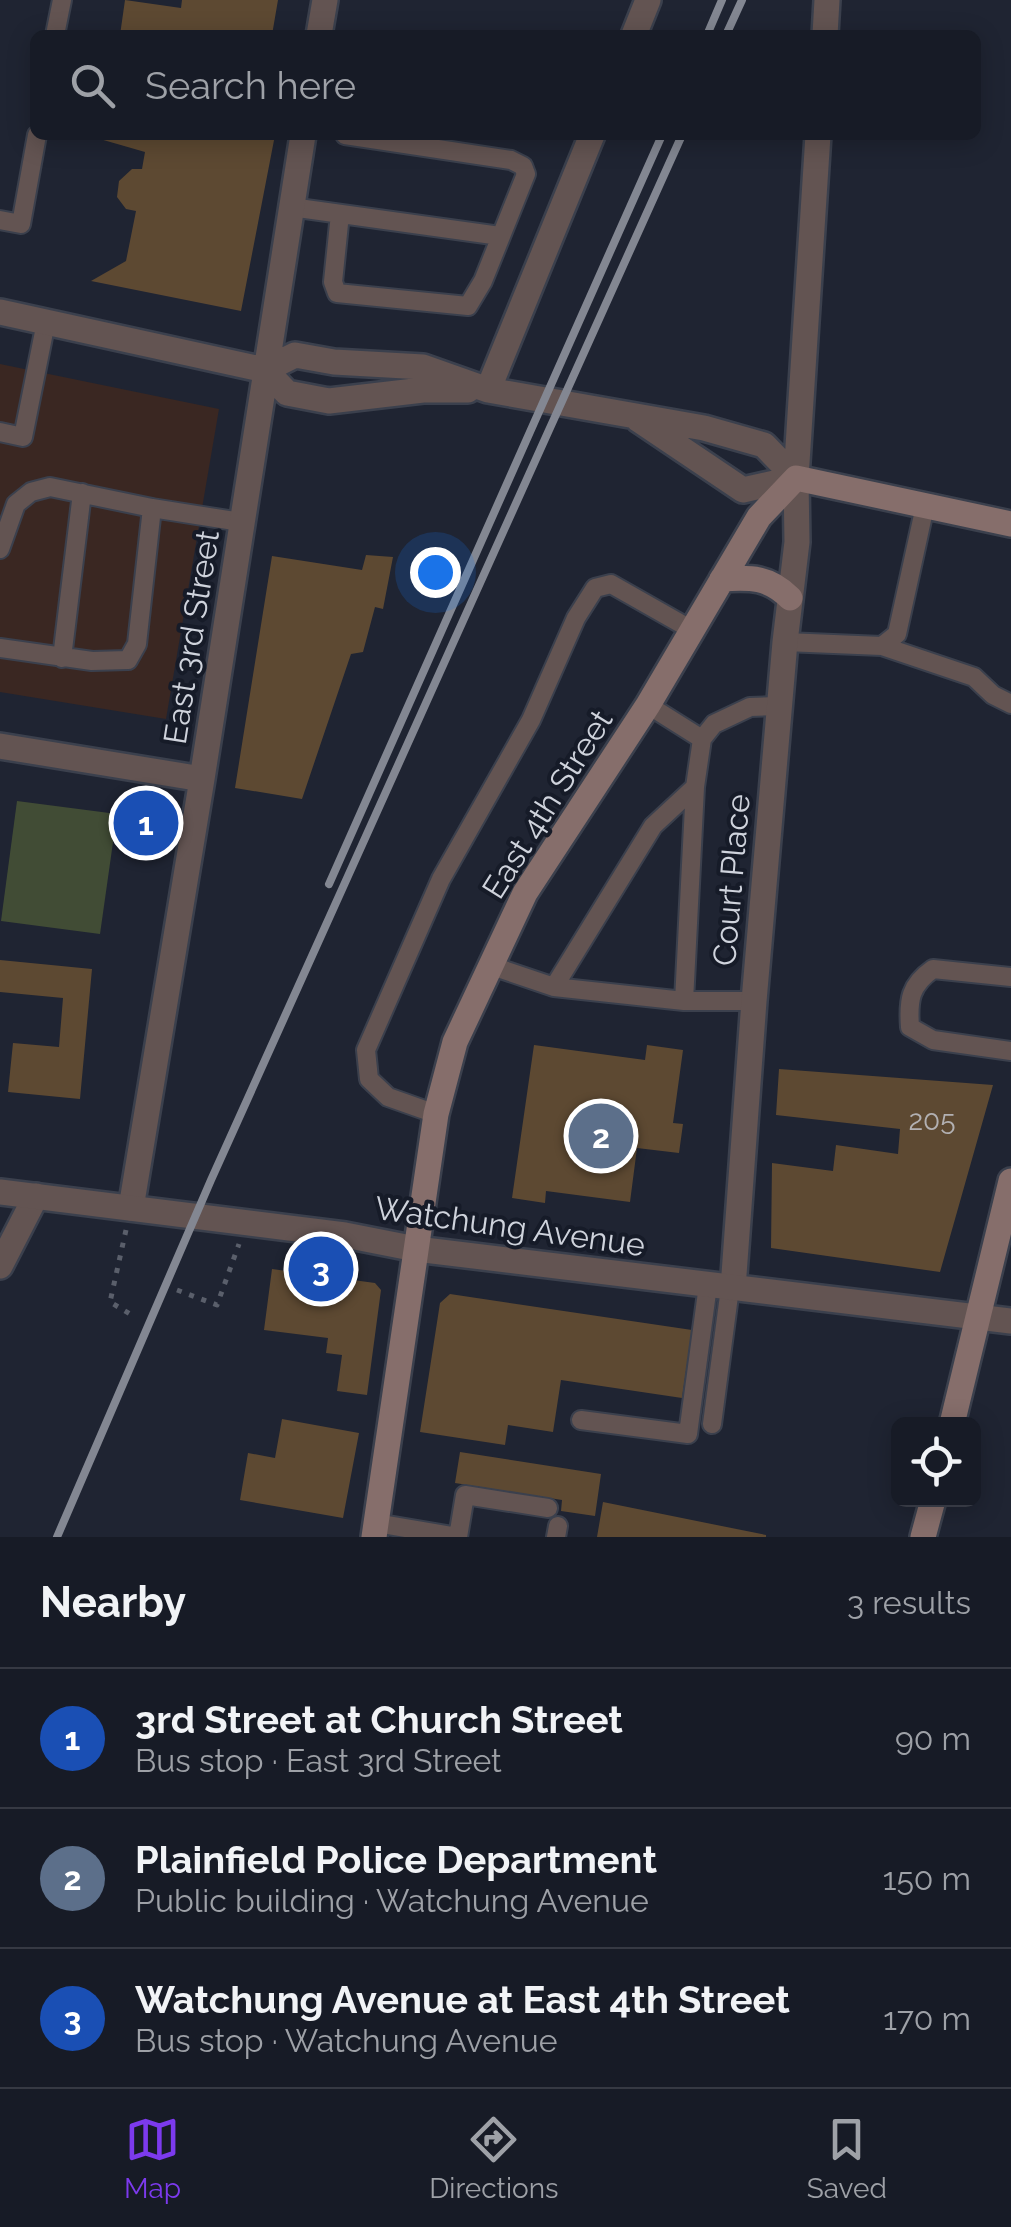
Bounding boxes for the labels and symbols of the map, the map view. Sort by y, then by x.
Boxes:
street label: East 3rd Street [156,527,226,746]
your location [410,547,461,598]
street label: East 4th Street [474,703,620,905]
pin: 1 [114,786,178,860]
street label: Court Place [705,793,757,967]
pin: 2 [568,1098,634,1174]
house number: 205 [909,1104,955,1137]
street label: Watchung Avenue [372,1189,648,1263]
pin: 3 [288,1232,354,1306]

